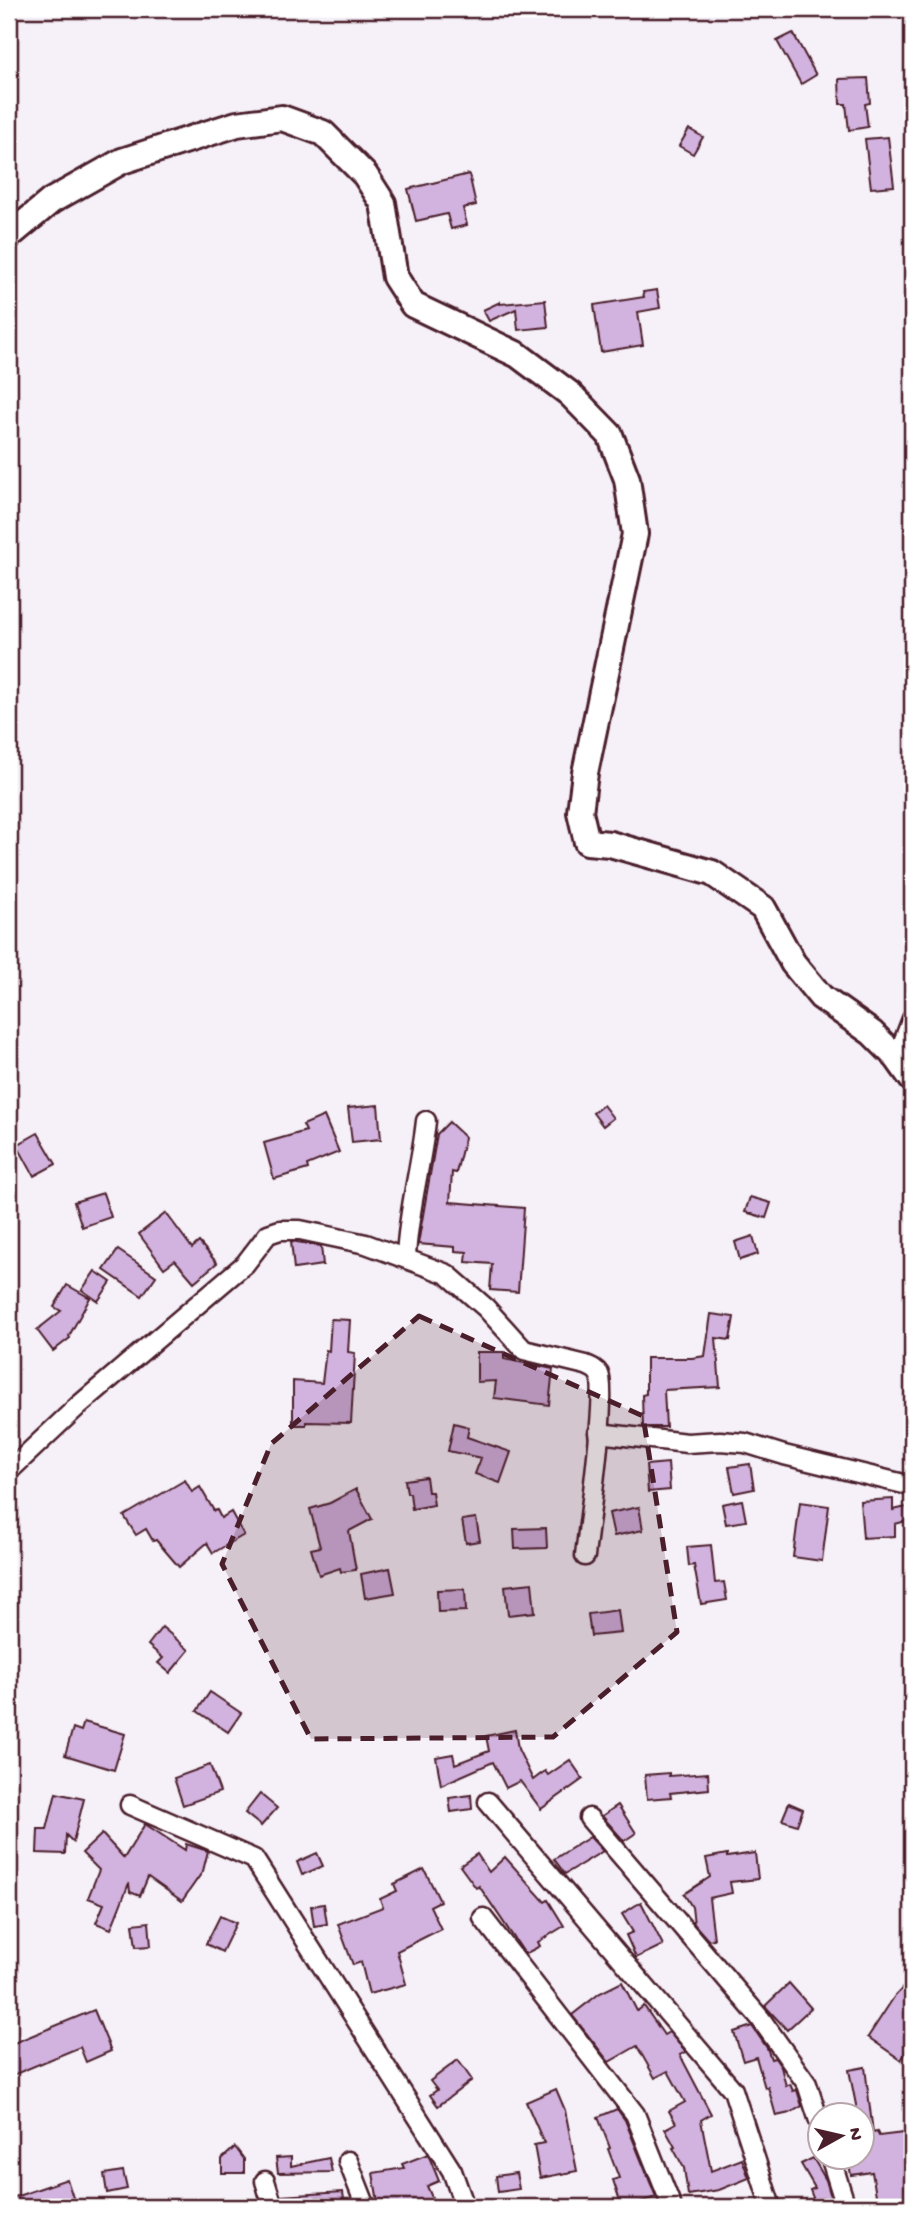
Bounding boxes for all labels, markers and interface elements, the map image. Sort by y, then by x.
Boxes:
north arrow [806,2100,876,2170]
text: N [842,2126,867,2142]

